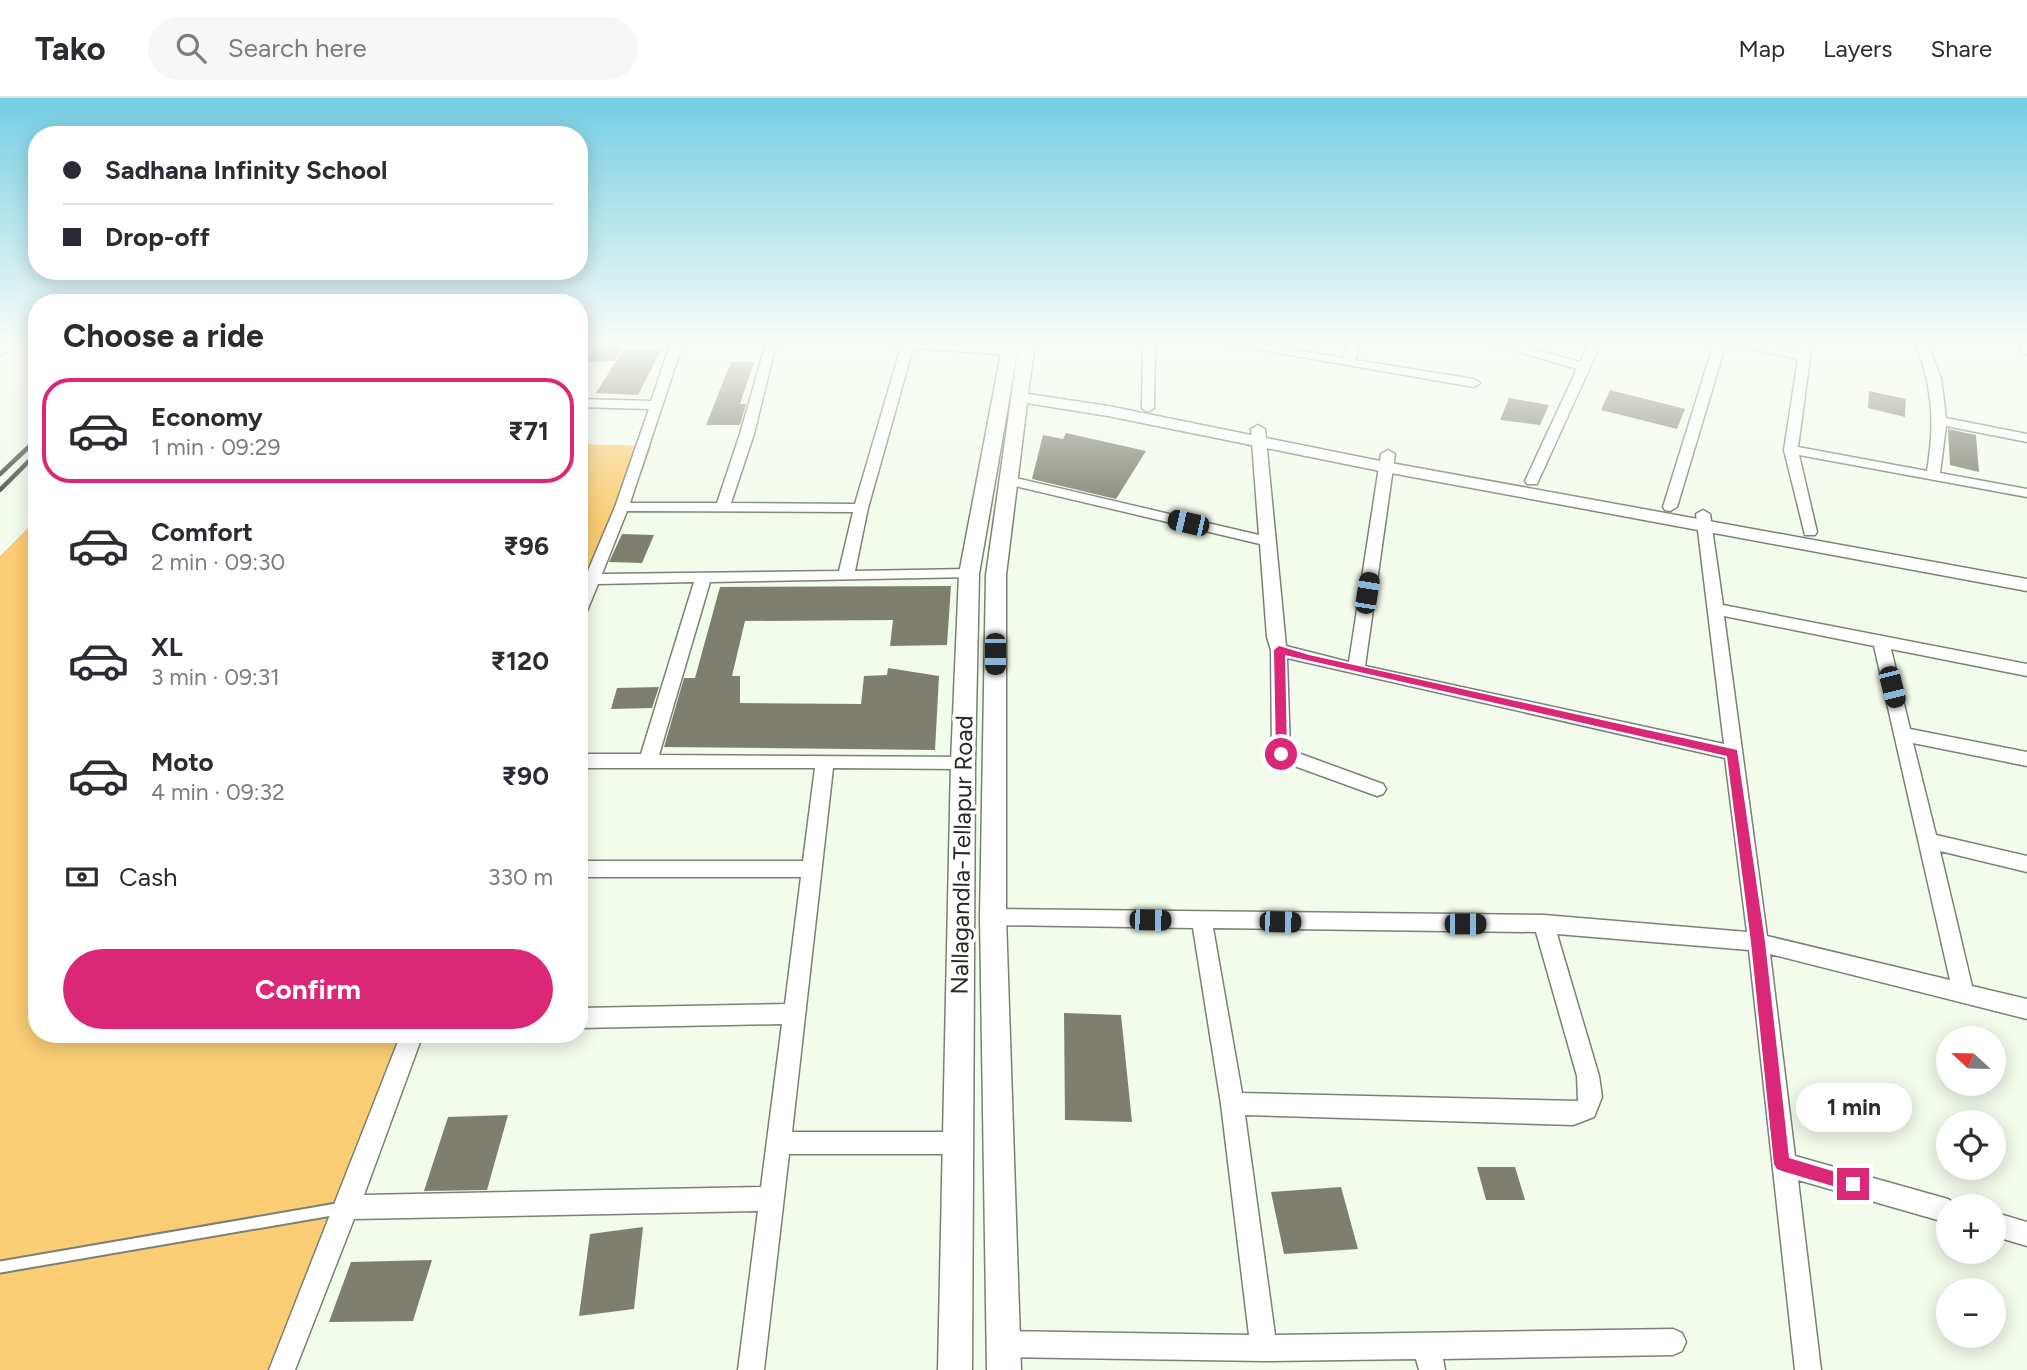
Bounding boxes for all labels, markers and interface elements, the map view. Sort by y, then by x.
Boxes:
search box [148,17,638,80]
text: Tako [35,29,106,68]
icon: search [172,29,210,67]
text: Search here [228,32,367,64]
text: Map [1738,34,1785,63]
text: Layers [1823,34,1892,63]
text: Share [1930,34,1992,63]
text: Sadhana Infinity School [105,154,388,186]
text: Drop-off [105,221,210,253]
text: Choose a ride [63,317,264,355]
icon: car [67,399,130,462]
text: Economy [151,401,263,433]
text: ₹71 [508,415,549,447]
text: 1 min · 09:29 [151,433,281,461]
car [1166,508,1211,538]
icon: car [67,514,130,577]
text: Comfort [151,516,253,548]
text: ₹96 [503,530,549,562]
text: 2 min · 09:30 [151,548,285,576]
car [1354,571,1381,615]
icon: car [67,629,130,692]
text: XL [151,631,183,663]
car [985,633,1006,675]
text: ₹120 [491,645,549,677]
text: 3 min · 09:31 [151,663,280,691]
car [1877,664,1908,710]
street label: Nallagandla-Tellapur Road [945,715,978,995]
route start [1265,738,1297,770]
icon: car [67,744,130,807]
text: Moto [151,746,214,778]
text: ₹90 [501,760,549,792]
text: 4 min · 09:32 [151,778,285,806]
icon: cash [63,858,101,896]
text: Cash [119,861,178,893]
text: 330 m [488,863,553,891]
car [1129,909,1172,931]
car [1259,911,1302,933]
car [1445,914,1487,935]
button: Confirm [63,949,553,1029]
north arrow [1936,1026,2006,1096]
map controls [1936,1026,2006,1348]
callout: 1 min [1795,1082,1911,1132]
text: 1 min [1827,1093,1881,1121]
button: locate [1936,1110,2006,1180]
route end [1837,1168,1869,1200]
button: + [1936,1194,2006,1264]
button: − [1936,1278,2006,1348]

